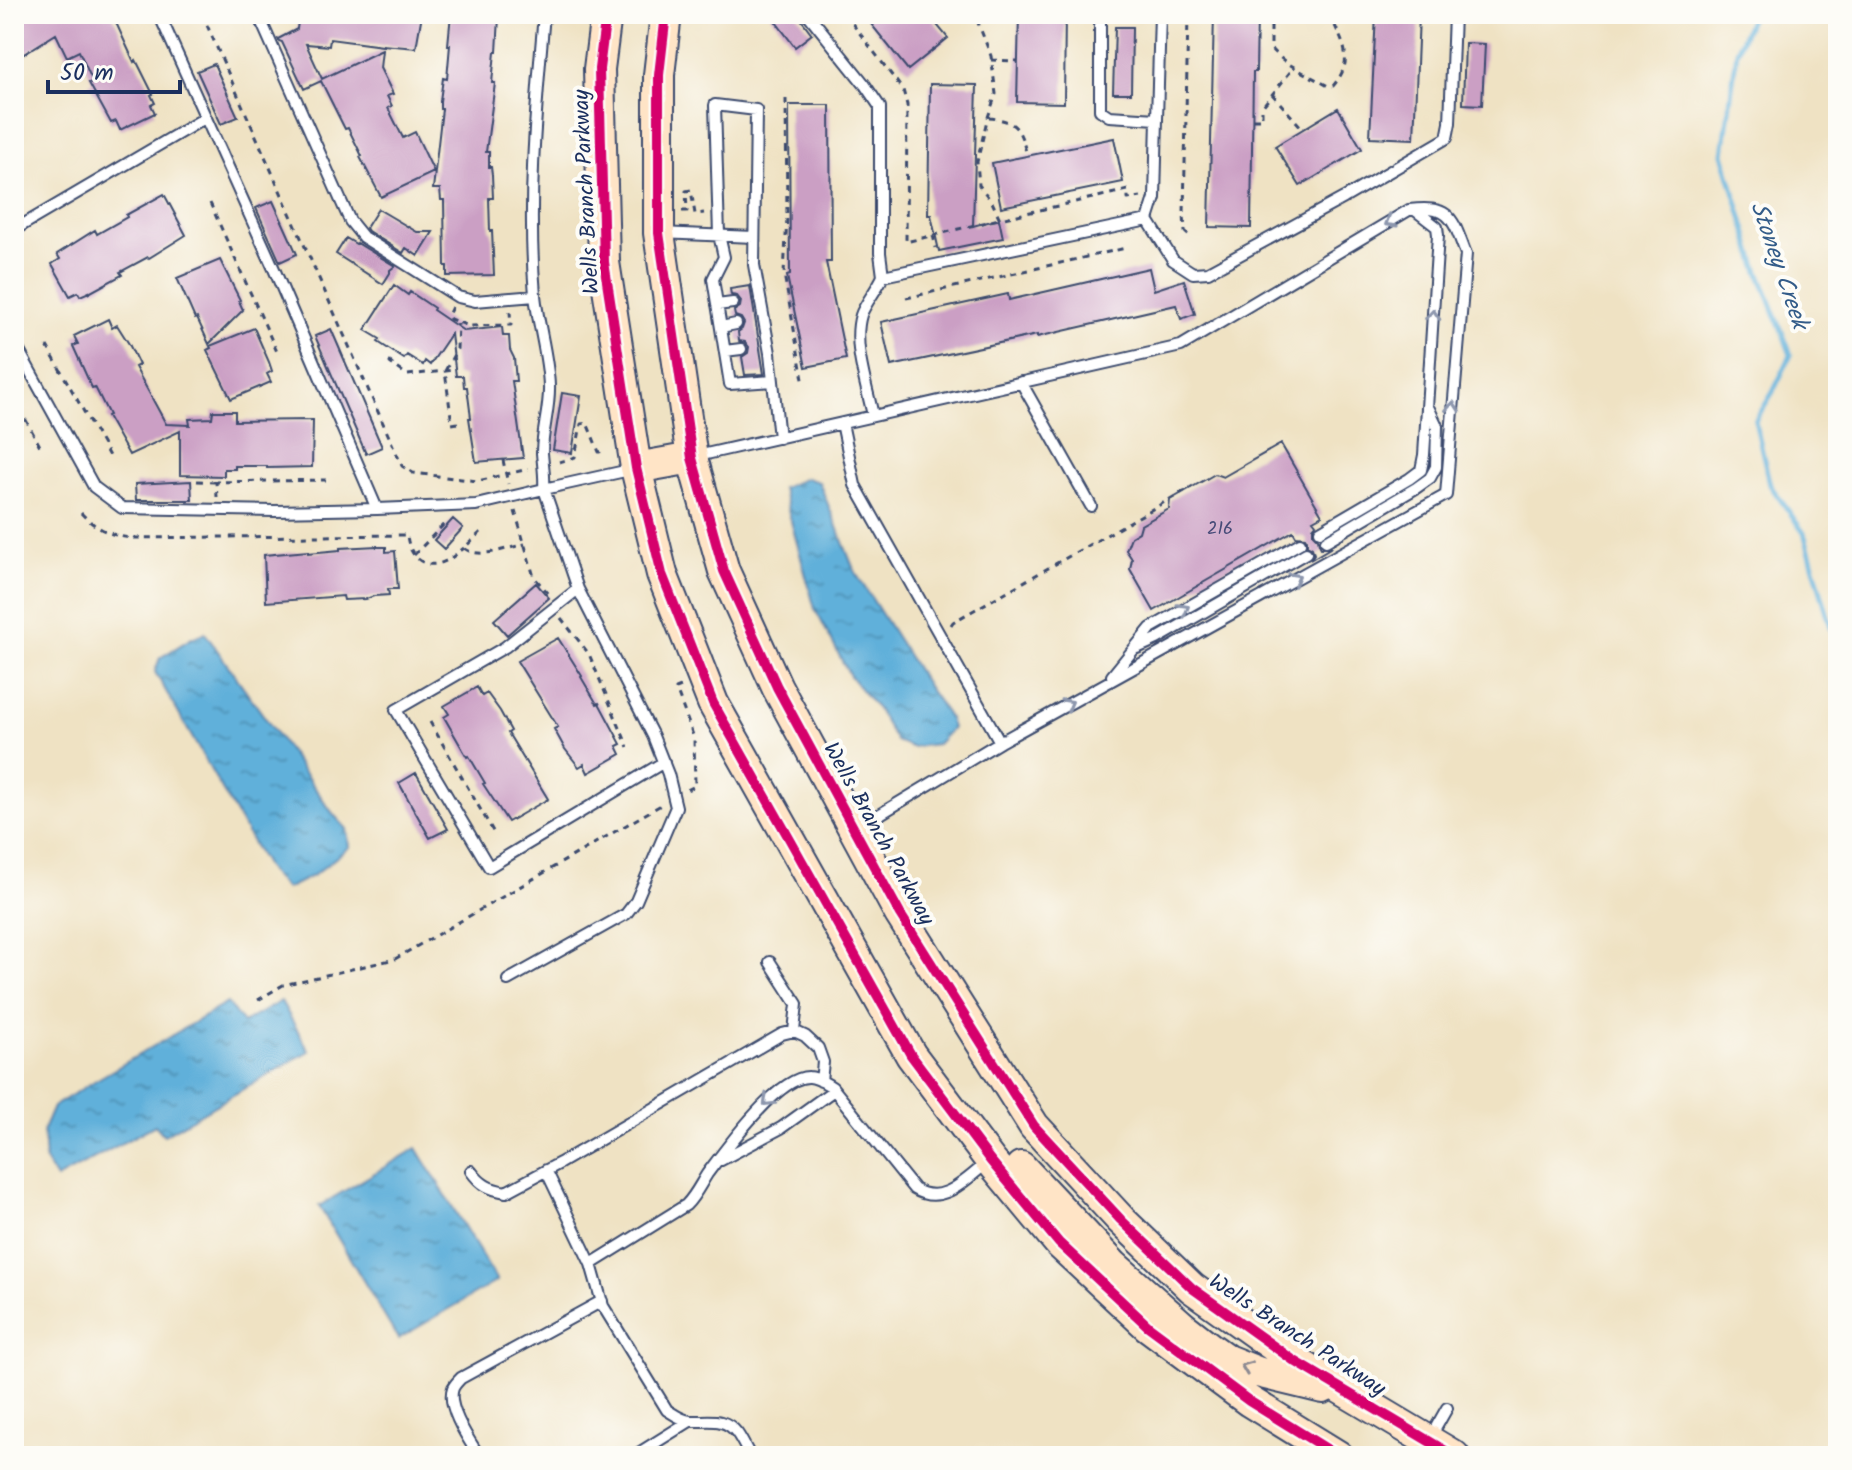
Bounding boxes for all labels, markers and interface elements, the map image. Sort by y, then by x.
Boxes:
scale bar [48,44,180,94]
text: 50 m [60,54,114,93]
street label: Wells Branch Parkway [565,88,610,295]
water label: Stoney Creek [1739,196,1820,338]
one-way arrow [1384,212,1399,228]
one-way arrow [1424,308,1441,321]
one-way arrow [1444,400,1461,413]
house number: 216 [1207,515,1233,544]
one-way arrow [1287,572,1301,588]
one-way arrow [1175,603,1190,619]
one-way arrow [1059,698,1074,714]
street label: Wells Branch Parkway [813,736,943,933]
one-way arrow [763,1092,777,1107]
street label: Wells Branch Parkway [1201,1266,1393,1407]
one-way arrow [1240,1361,1254,1377]

